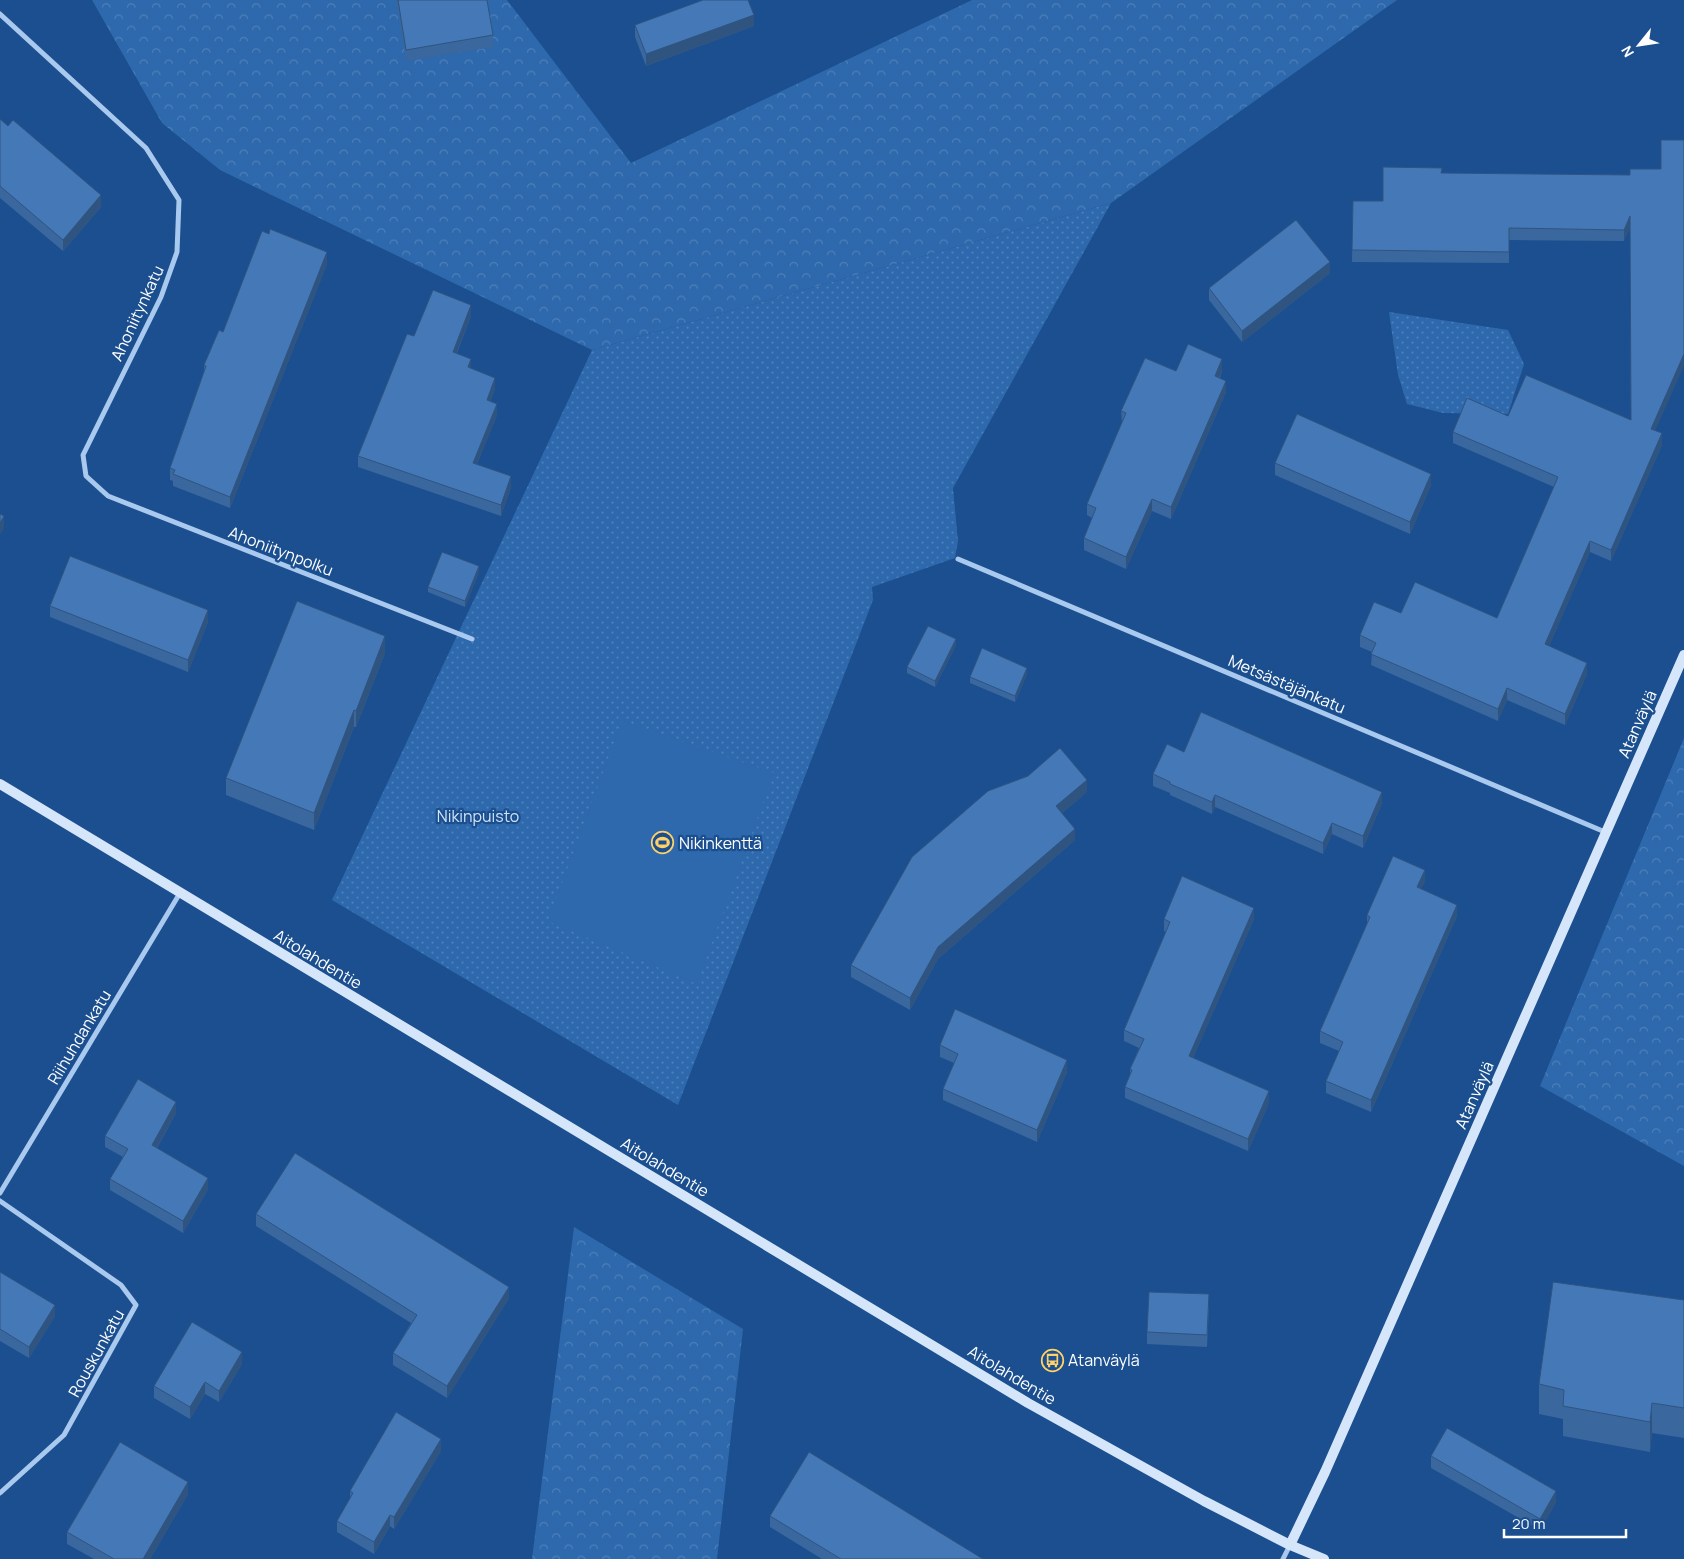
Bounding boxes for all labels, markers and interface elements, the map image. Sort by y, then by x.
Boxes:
north arrow [1614,20,1664,70]
text: N [1617,43,1638,61]
street label: Ahoniitynkatu [105,262,169,364]
street label: Ahoniitynpolku [226,521,336,581]
street label: Metsästäjänkatu [1225,649,1349,719]
street label: Atanväylä [1612,687,1662,761]
park label: Nikinpuisto [437,805,519,827]
sports icon: Nikinkenttä [651,831,675,855]
place label: Nikinkenttä [679,832,762,854]
street label: Aitolahdentie [270,924,366,994]
street label: Riihuhdankatu [42,986,116,1088]
street label: Atanväylä [1449,1058,1499,1132]
street label: Aitolahdentie [617,1132,713,1202]
street label: Rouskunkatu [63,1305,129,1401]
street label: Aitolahdentie [964,1340,1060,1410]
bus stop icon: Atanväylä [1040,1348,1064,1372]
place label: Atanväylä [1068,1349,1140,1371]
scale bar [1504,1506,1626,1538]
text: 20 m [1512,1513,1545,1534]

